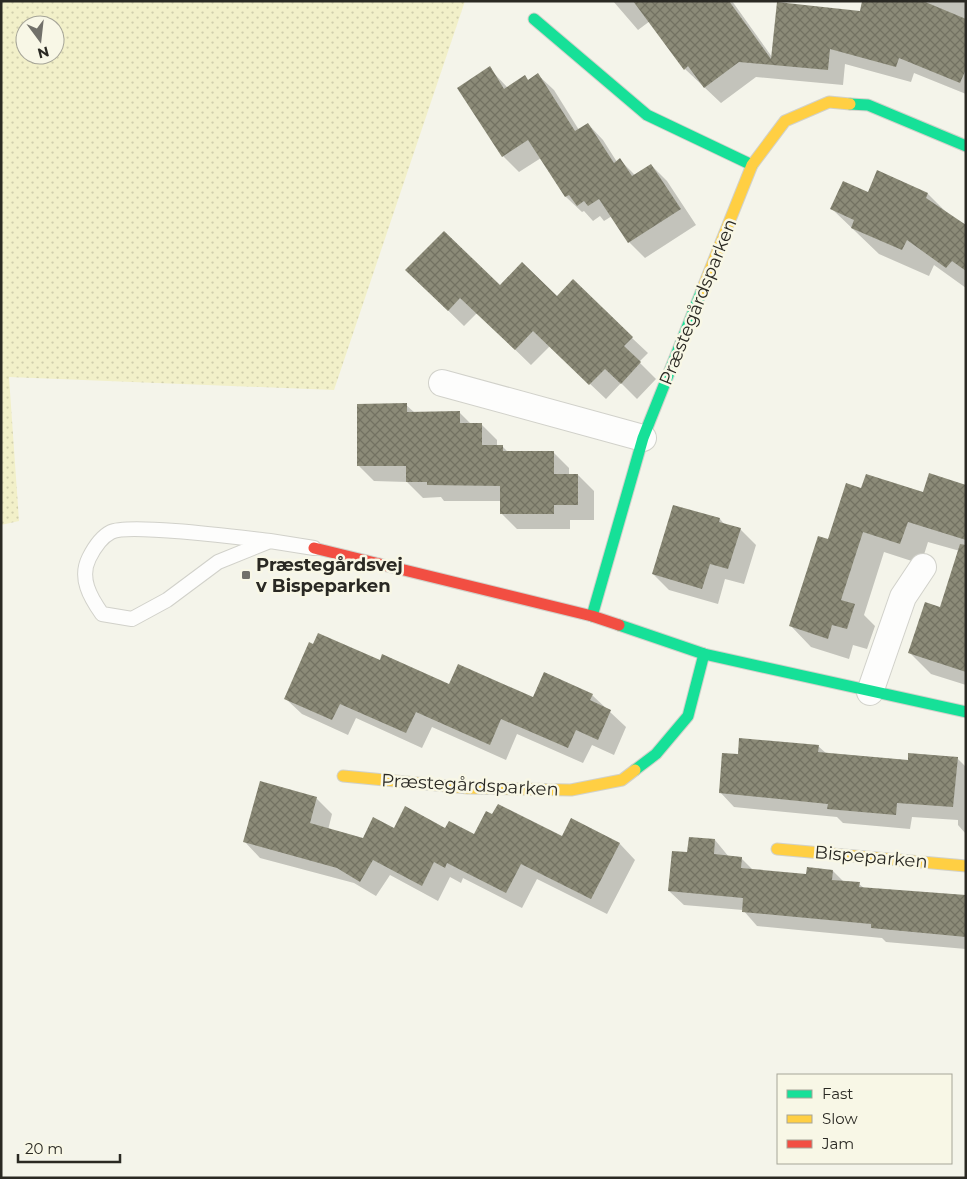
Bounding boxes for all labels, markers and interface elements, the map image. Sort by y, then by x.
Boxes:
north arrow [15,15,65,65]
text: N [36,42,51,63]
street label: Præstegårdsparken [655,216,741,388]
place label: Præstegårdsvej v Bispeparken [255,554,403,597]
marker: Præstegårdsvej v Bispeparken [240,569,252,581]
street label: Præstegårdsparken [381,769,559,801]
street label: Bispeparken [813,841,929,873]
legend [777,1074,952,1164]
text: Fast [822,1084,853,1103]
text: Slow [822,1109,858,1128]
scale bar [18,1132,120,1164]
text: Jam [821,1134,854,1153]
text: 20 m [25,1139,63,1158]

